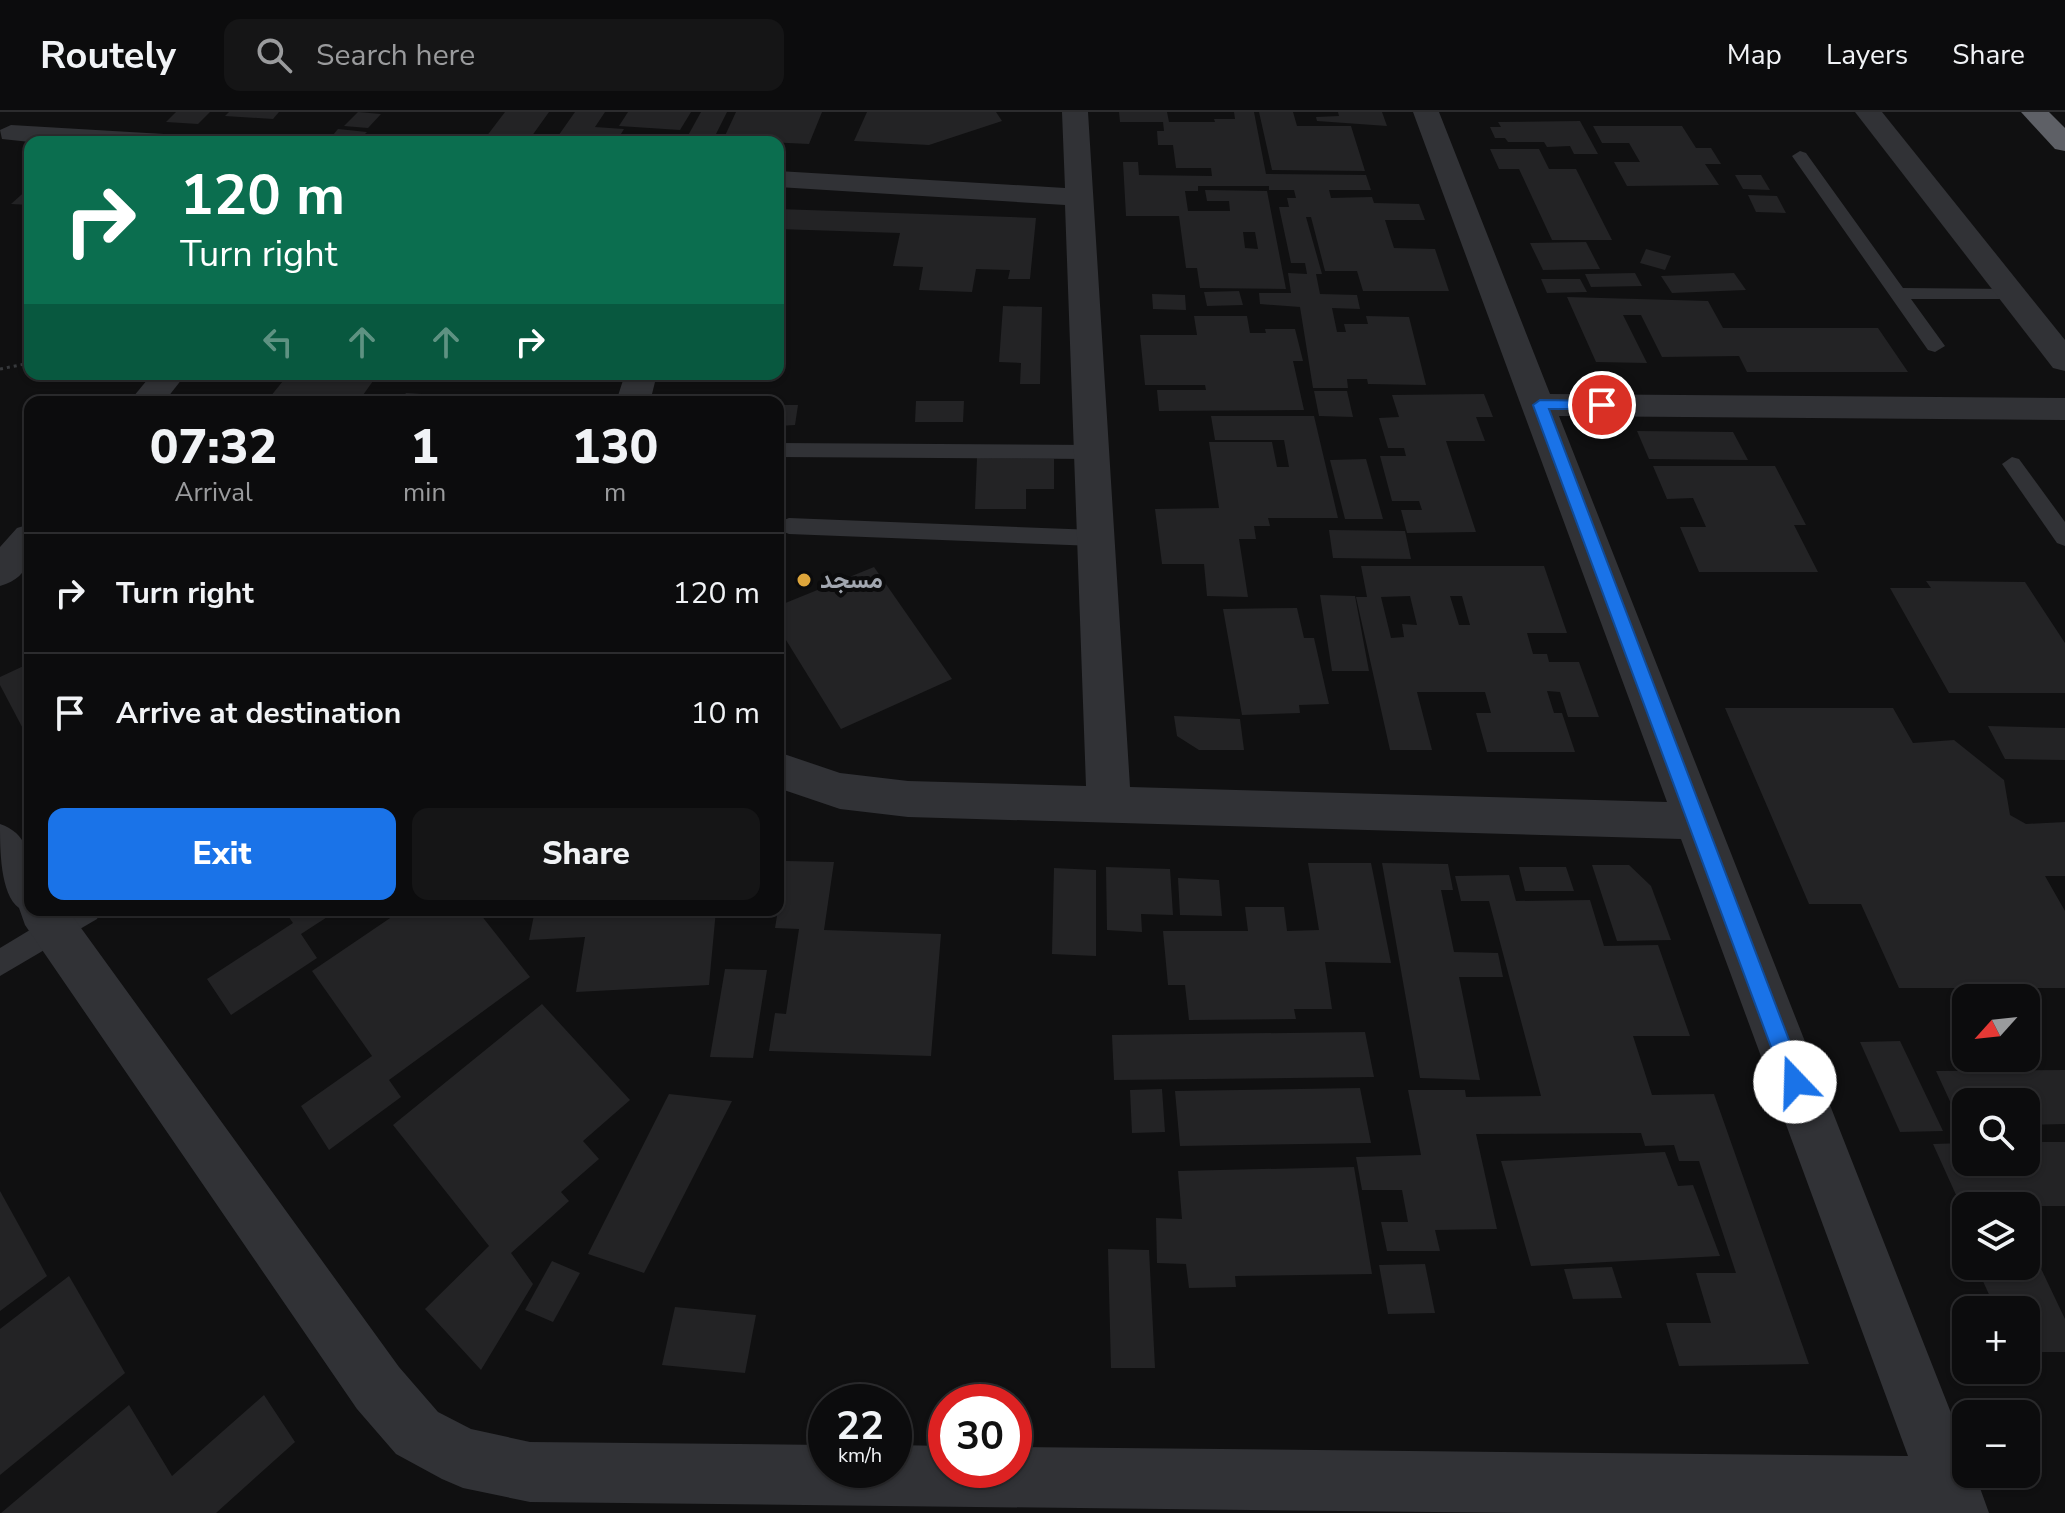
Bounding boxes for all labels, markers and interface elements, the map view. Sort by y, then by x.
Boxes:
search box [224,19,784,91]
text: Routely [40,30,176,81]
icon: search [252,33,296,77]
text: Search here [316,35,475,76]
text: Map [1727,36,1782,74]
text: Layers [1826,36,1908,74]
text: Share [1952,36,2025,74]
text: 120 m [180,157,345,234]
icon: right [48,168,152,272]
text: Turn right [180,230,337,279]
icon: left [256,320,300,364]
icon: ahead [340,320,384,364]
icon: ahead [424,320,468,364]
icon: right [508,320,552,364]
pin [1568,371,1636,439]
icon: arrive [1580,383,1624,427]
text: 07:32 [150,414,277,480]
text: 1 [410,414,439,480]
text: 130 [572,414,658,480]
text: Arrival [174,475,253,510]
text: min [403,475,446,510]
text: m [604,475,626,510]
place label: مسجد [820,564,883,596]
icon: right [48,571,92,615]
marker: مسجد [795,571,813,589]
text: Turn right [116,573,254,614]
text: 120 m [673,573,760,614]
icon: arrive [48,691,92,735]
text: Arrive at destination [116,693,401,734]
text: 10 m [691,693,760,734]
button: Exit [48,808,396,900]
button: Share [412,808,760,900]
north arrow [1952,984,2040,1072]
map controls [1952,984,2040,1488]
position arrow [1753,1040,1837,1124]
button: search [1952,1088,2040,1176]
button: layers [1952,1192,2040,1280]
button: + [1952,1296,2040,1384]
speed limit sign: 30 [928,1384,1032,1488]
text: 22 [836,1399,884,1453]
button: − [1952,1400,2040,1488]
text: km/h [838,1442,882,1469]

